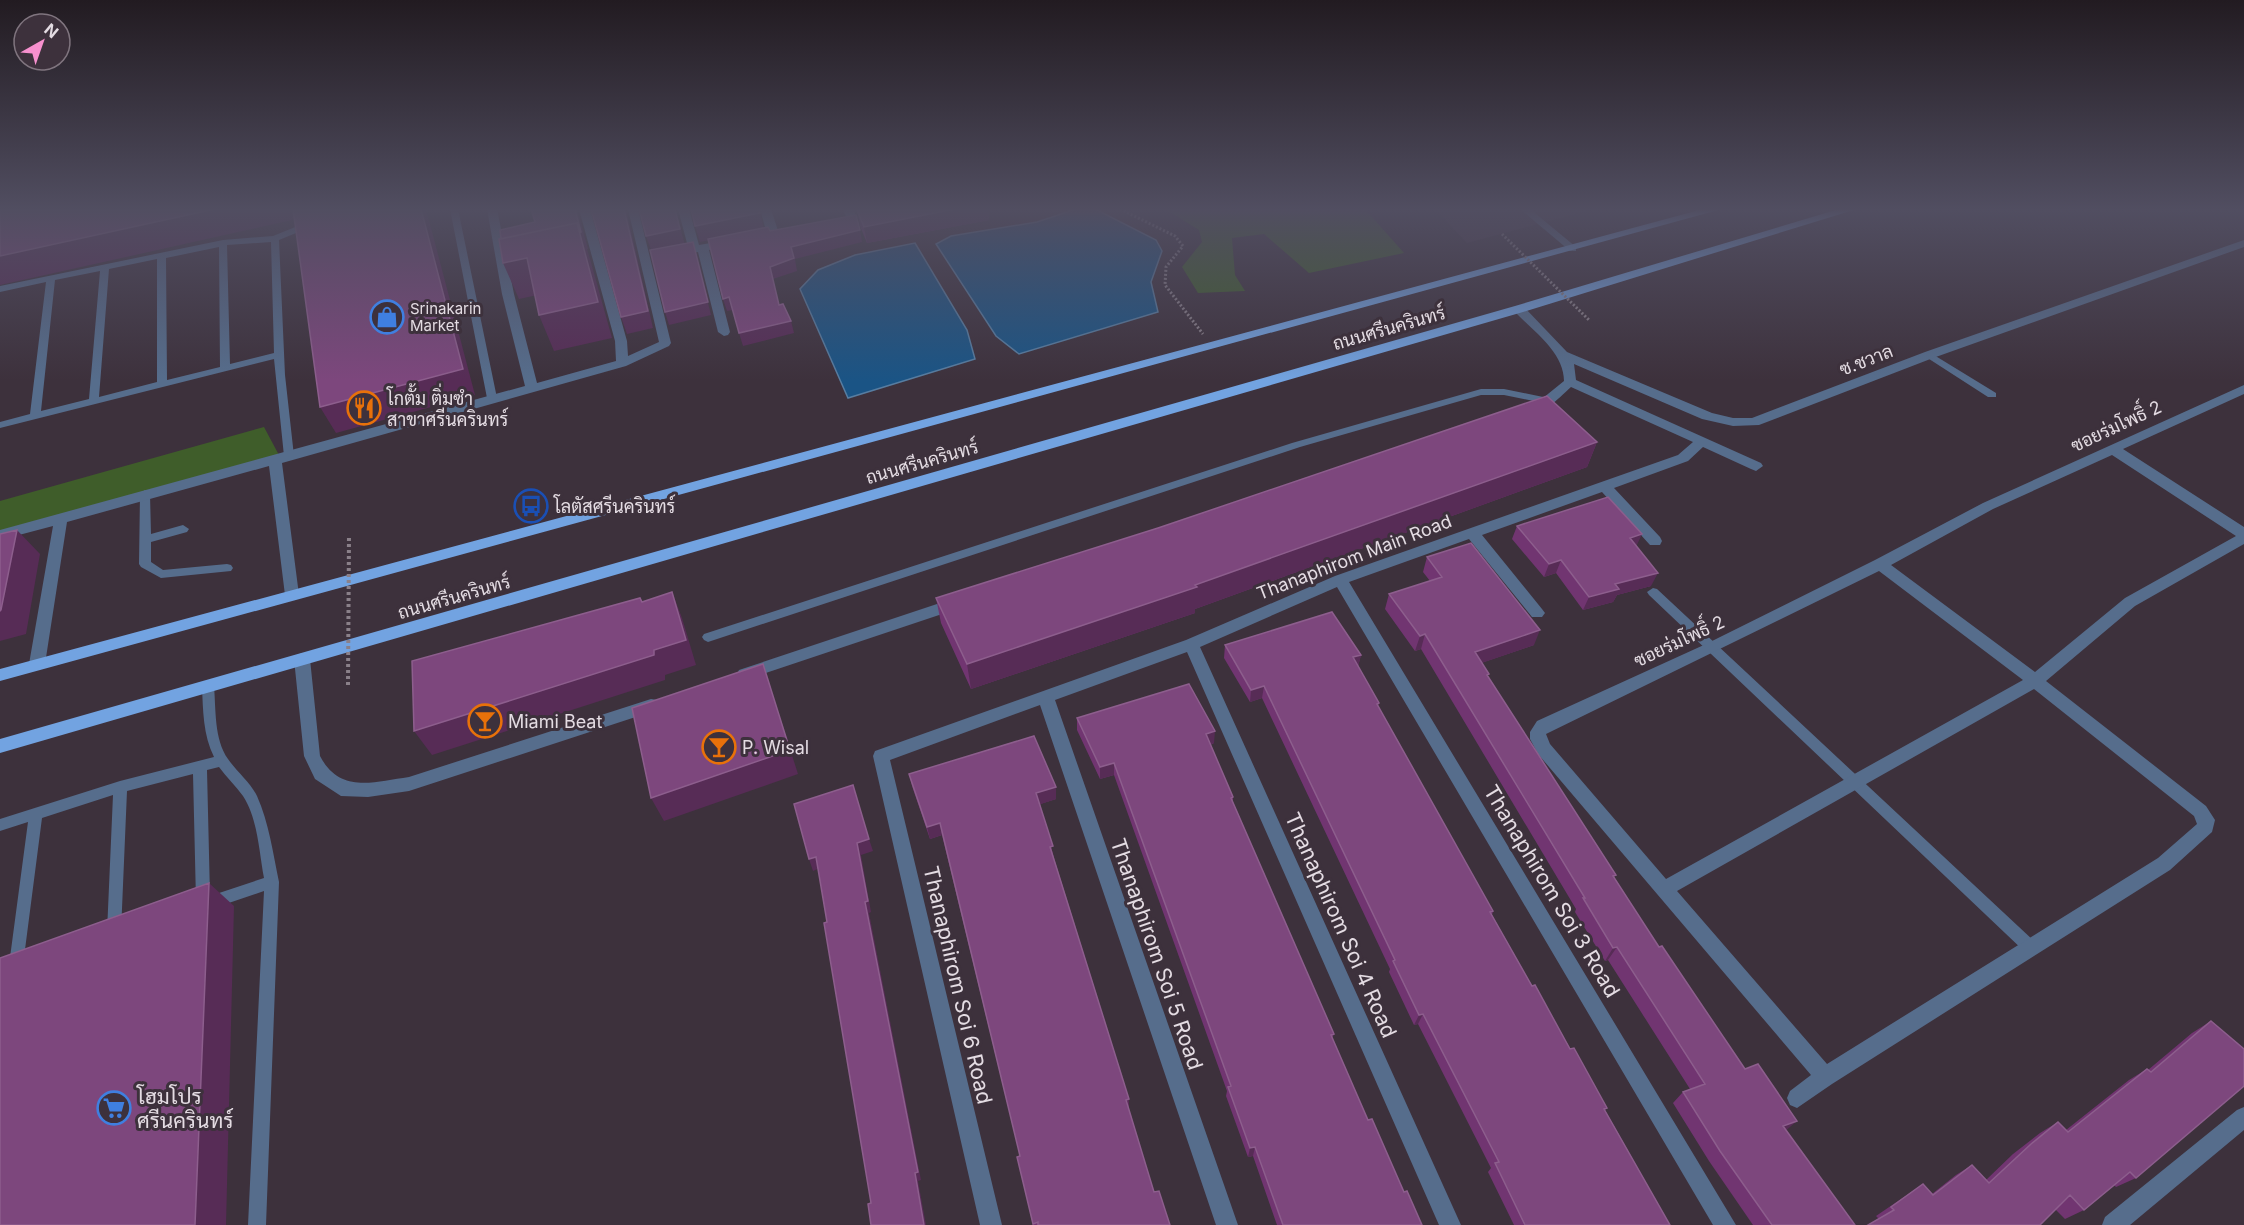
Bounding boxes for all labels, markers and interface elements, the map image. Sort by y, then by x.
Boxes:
north arrow [12,12,72,72]
text: N [41,19,63,42]
shop icon: Srinakarin Market [369,299,405,335]
place label: Srinakarin Market [410,299,481,335]
street label: ถนนศรีนครินทร์ [1330,300,1448,354]
street label: ซ.ชวาล [1836,340,1896,380]
place label: โกตั้ม ติ่มซำ สาขาศรีนครินทร์ [386,383,508,430]
restaurant icon: โกตั้ม ติ่มซำ สาขาศรีนครินทร์ [346,390,382,426]
street label: ซอยร่มโพธิ์ 2 [2065,391,2165,456]
street label: ถนนศรีนครินทร์ [863,434,981,488]
bus stop icon: โลตัสศรีนครินทร์ [513,488,549,524]
place label: โลตัสศรีนครินทร์ [553,494,675,517]
street label: Thanaphirom Main Road [1254,510,1454,604]
street label: ถนนศรีนครินทร์ [395,569,513,623]
street label: ซอยร่มโพธิ์ 2 [1628,606,1728,671]
bar icon: Miami Beat [467,703,503,739]
place label: Miami Beat [508,711,602,732]
bar icon: P. Wisal [701,729,737,765]
place label: P. Wisal [742,737,809,758]
street label: Thanaphirom Soi 3 Road [1479,780,1625,1002]
street label: Thanaphirom Soi 4 Road [1280,808,1402,1042]
street label: Thanaphirom Soi 5 Road [1106,835,1208,1073]
street label: Thanaphirom Soi 6 Road [918,864,998,1106]
place label: โฮมโปร ศรีนครินทร์ [136,1084,233,1133]
supermarket icon: โฮมโปร ศรีนครินทร์ [96,1090,132,1126]

